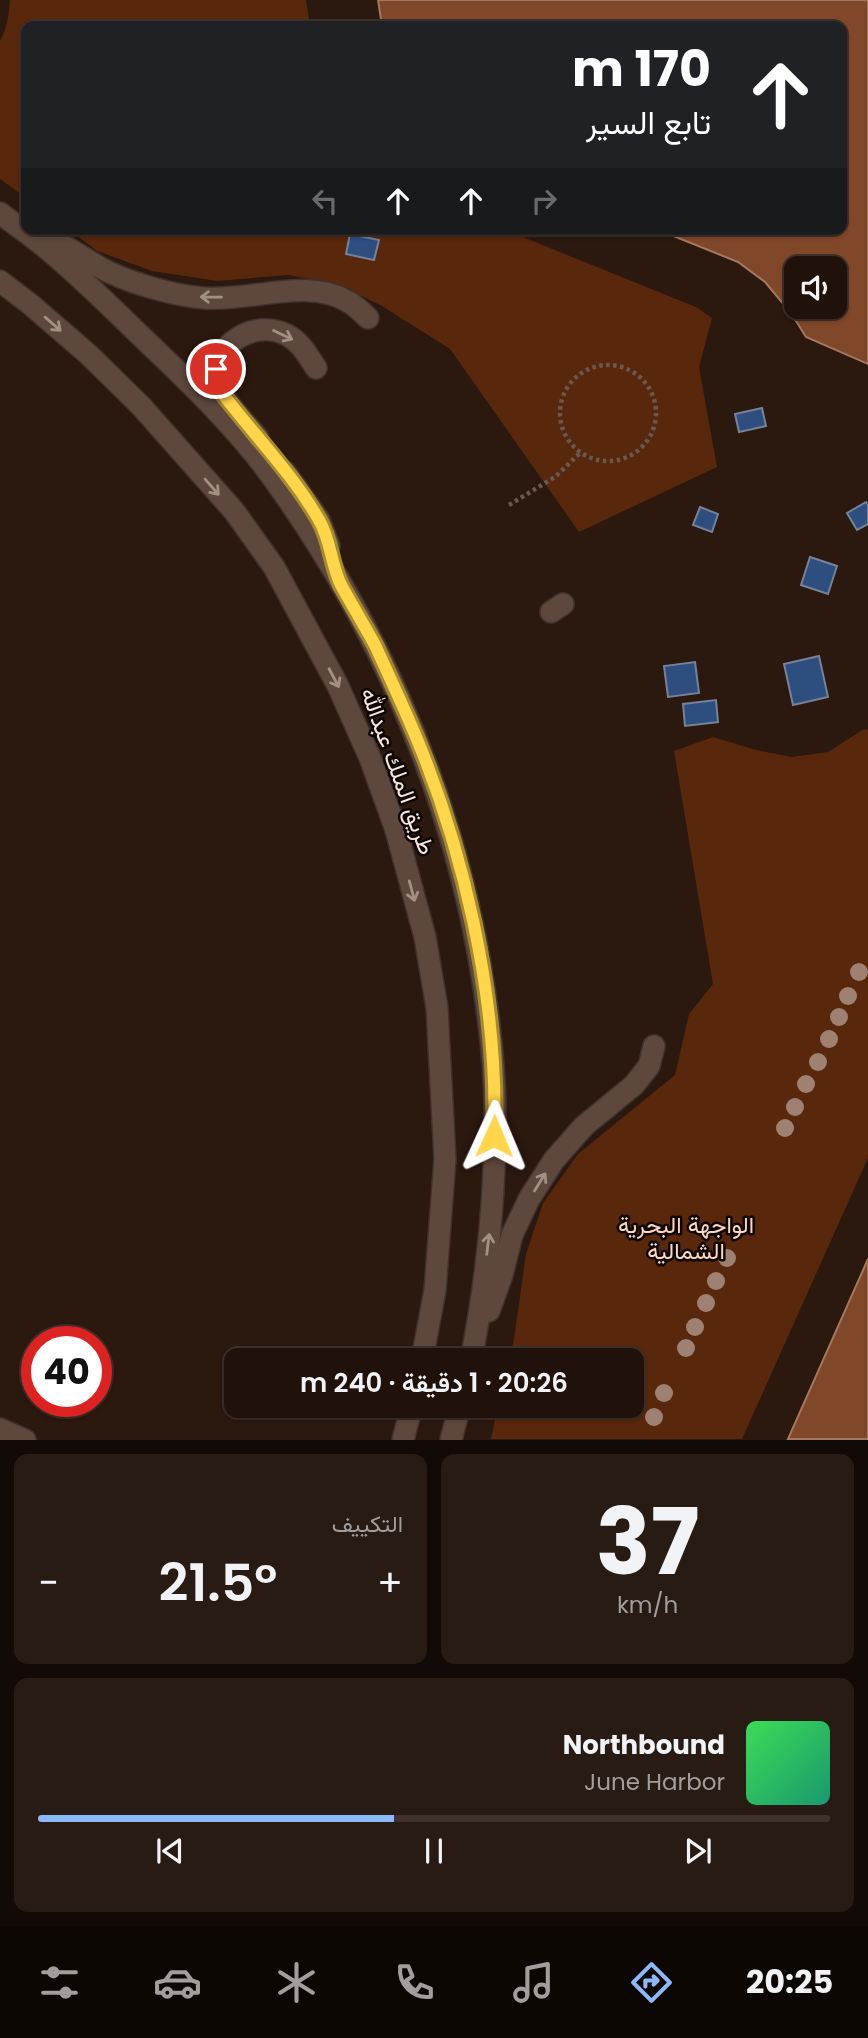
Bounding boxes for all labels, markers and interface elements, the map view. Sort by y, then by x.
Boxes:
text: 170 m [572,35,711,103]
icon: ahead [735,49,826,140]
text: تابع السير [586,100,711,145]
icon: left [306,182,344,220]
icon: ahead [379,182,417,220]
icon: ahead [452,182,490,220]
icon: right [525,182,563,220]
map controls [784,256,847,319]
button: sound [784,256,847,319]
one-way arrow [200,291,223,304]
one-way arrow [44,316,62,332]
one-way arrow [272,329,293,342]
pin [186,339,246,399]
icon: arrive [197,350,235,388]
one-way arrow [204,477,220,495]
one-way arrow [327,667,341,688]
street label: طريق الملك عبدالله [353,683,443,859]
one-way arrow [407,880,420,902]
position arrow [457,1099,531,1173]
one-way arrow [533,1173,547,1193]
park label: الواجهة البحرية الشمالية [618,1209,754,1267]
one-way arrow [482,1233,495,1256]
speed limit sign: 40 [21,1326,112,1417]
text: 20:26 · 1 دقيقة · 240 m [300,1365,568,1401]
text: 37 [596,1478,699,1606]
text: التكييف [332,1508,403,1540]
text: 21.5° [159,1546,277,1619]
text: − [38,1556,59,1609]
text: + [377,1556,403,1609]
text: km/h [617,1589,678,1621]
text: Northbound [563,1727,725,1763]
text: June Harbor [584,1766,725,1798]
icon: previous [151,1832,189,1870]
icon: pause [415,1832,453,1870]
icon: next [679,1832,717,1870]
icon: filters [35,1958,84,2007]
icon: car [153,1958,202,2007]
icon: climate [272,1958,321,2007]
icon: phone [390,1958,439,2007]
icon: music [509,1958,558,2007]
icon: directions [627,1958,676,2007]
text: 20:25 [746,1959,833,2004]

